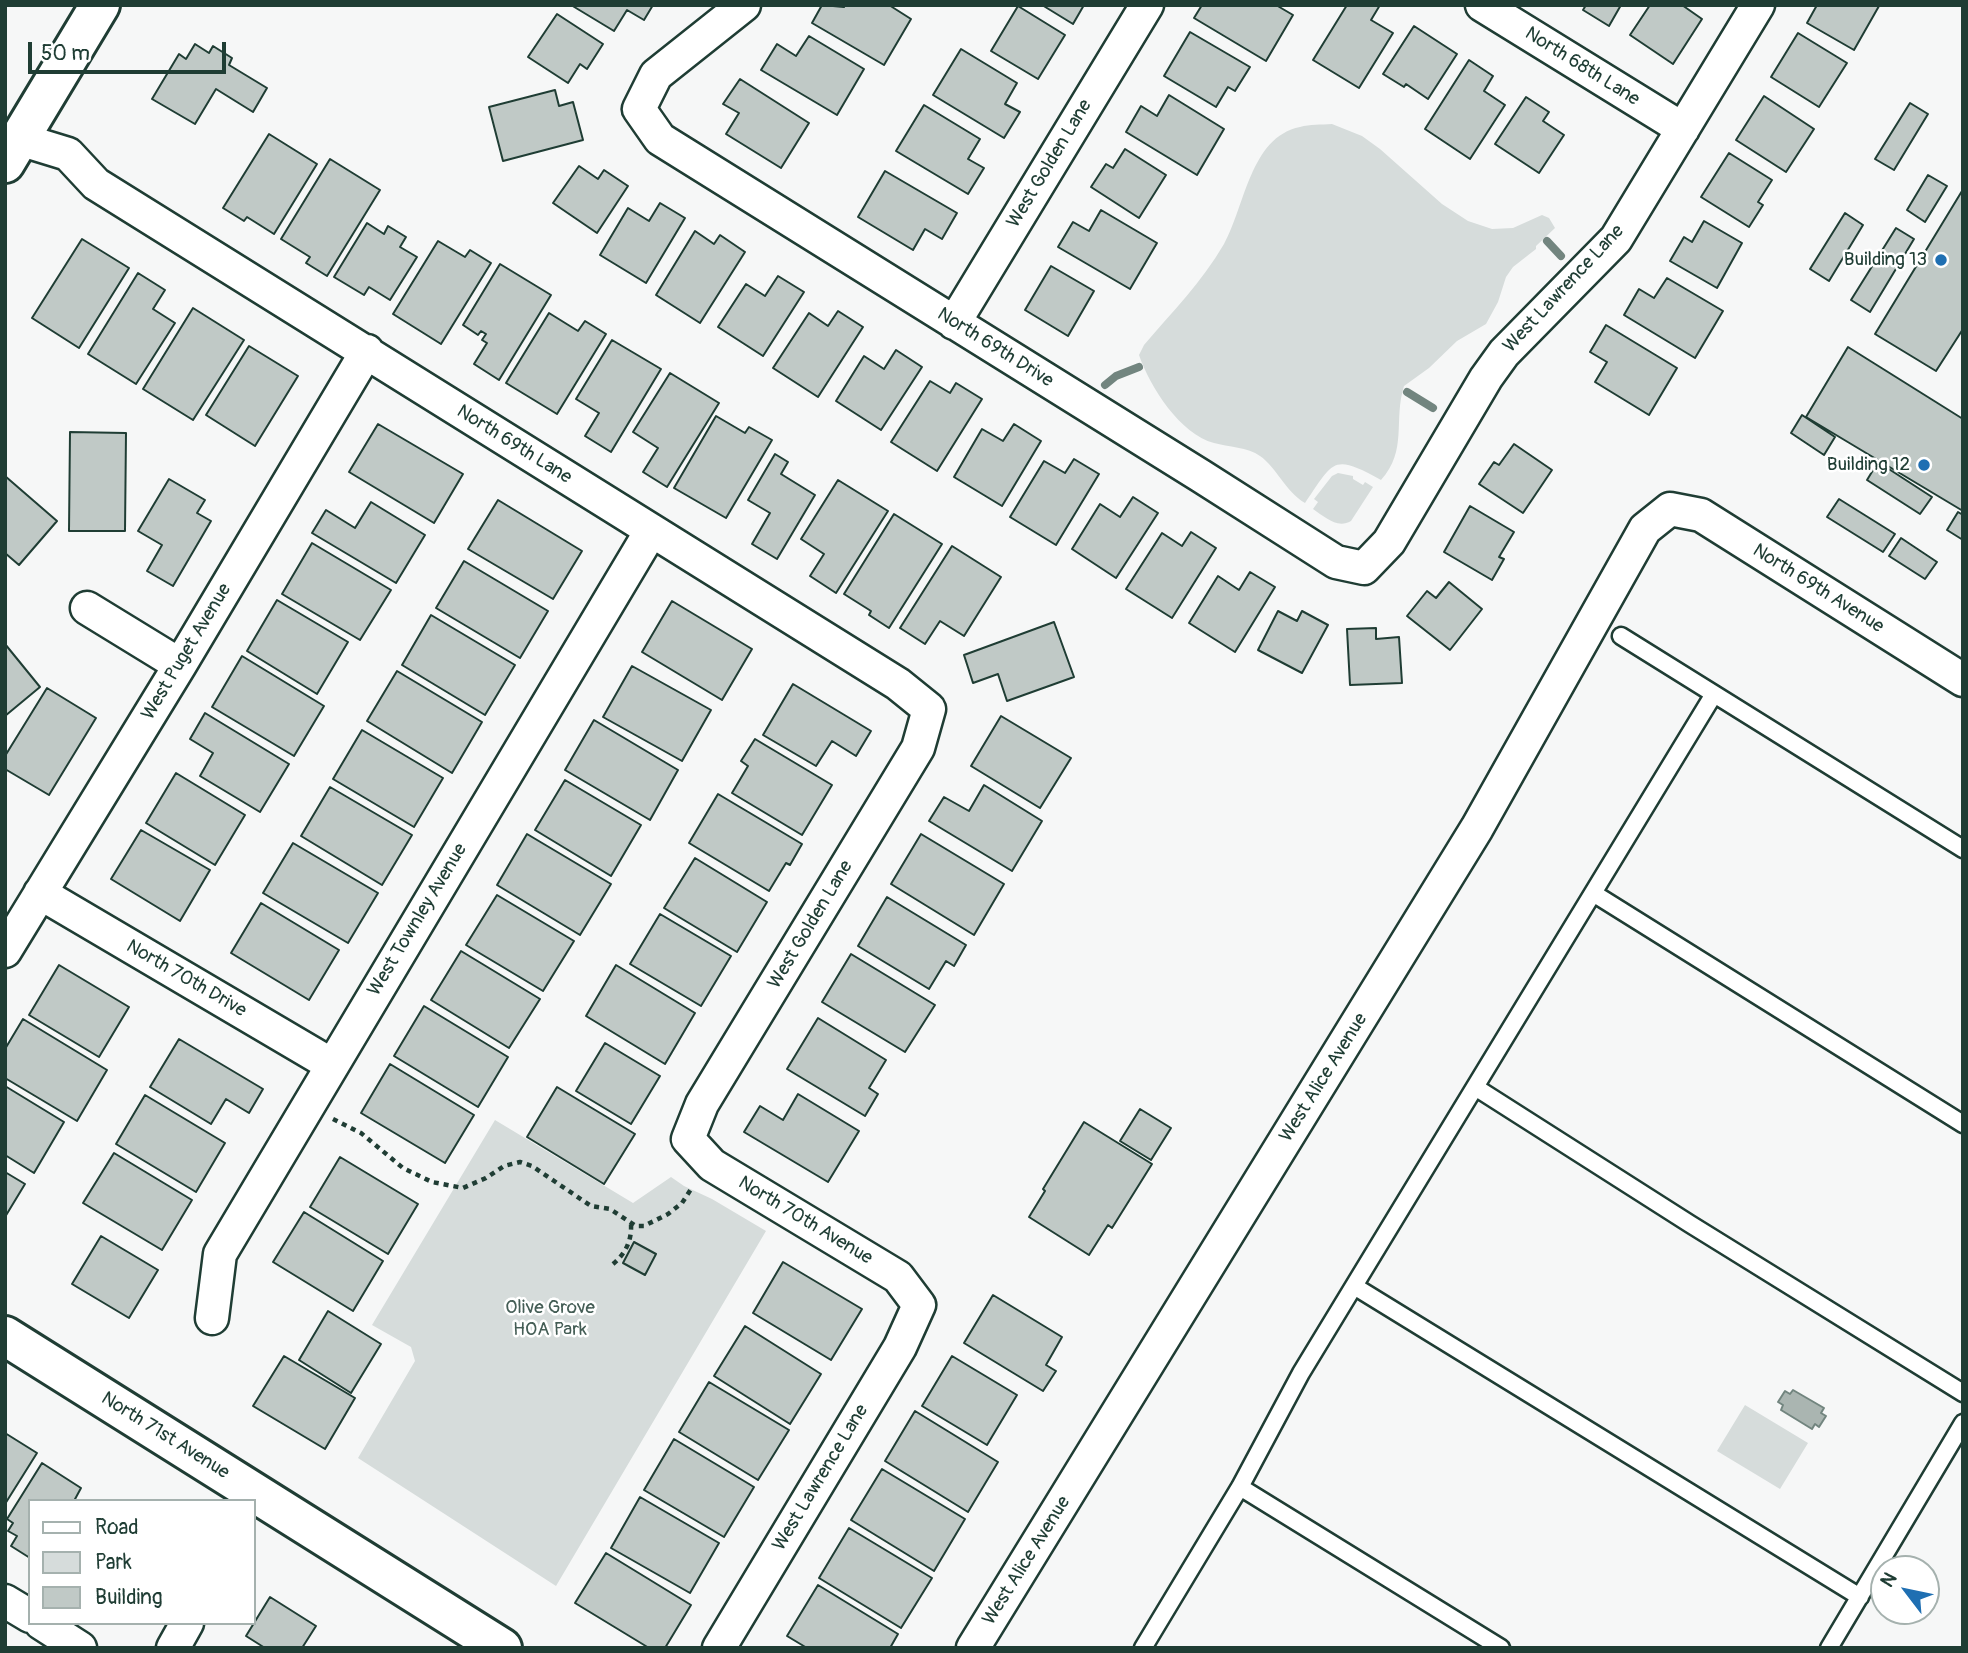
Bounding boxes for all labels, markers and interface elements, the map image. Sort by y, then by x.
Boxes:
street label: North 68th Lane [1520,23,1644,111]
scale bar [32,28,229,72]
text: 50 m [41,40,90,67]
street label: West Golden Lane [1003,96,1097,232]
street label: West Lawrence Lane [1499,220,1629,358]
place label: Building 13 [1844,249,1927,271]
marker: Building 13 [1933,252,1949,268]
street label: North 69th Drive [933,303,1057,393]
street label: North 69th Lane [452,401,576,489]
place label: Building 12 [1827,454,1910,476]
marker: Building 12 [1916,457,1932,473]
street label: North 69th Avenue [1748,539,1888,639]
street label: West Puget Avenue [137,580,237,724]
street label: West Townley Avenue [364,840,472,1000]
street label: West Golden Lane [764,857,858,993]
street label: North 70th Drive [122,935,250,1023]
street label: West Alice Avenue [1275,1009,1373,1147]
street label: North 70th Avenue [734,1172,876,1270]
park label: Olive Grove HOA Park [505,1297,595,1341]
street label: North 71st Avenue [97,1387,233,1485]
street label: West Lawrence Lane [768,1401,874,1555]
street label: West Alice Avenue [978,1492,1076,1630]
legend [28,1499,256,1625]
text: Road [95,1514,139,1541]
text: Park [95,1549,132,1576]
north arrow [1870,1555,1940,1625]
text: N [1875,1568,1902,1592]
text: Building [95,1584,162,1611]

